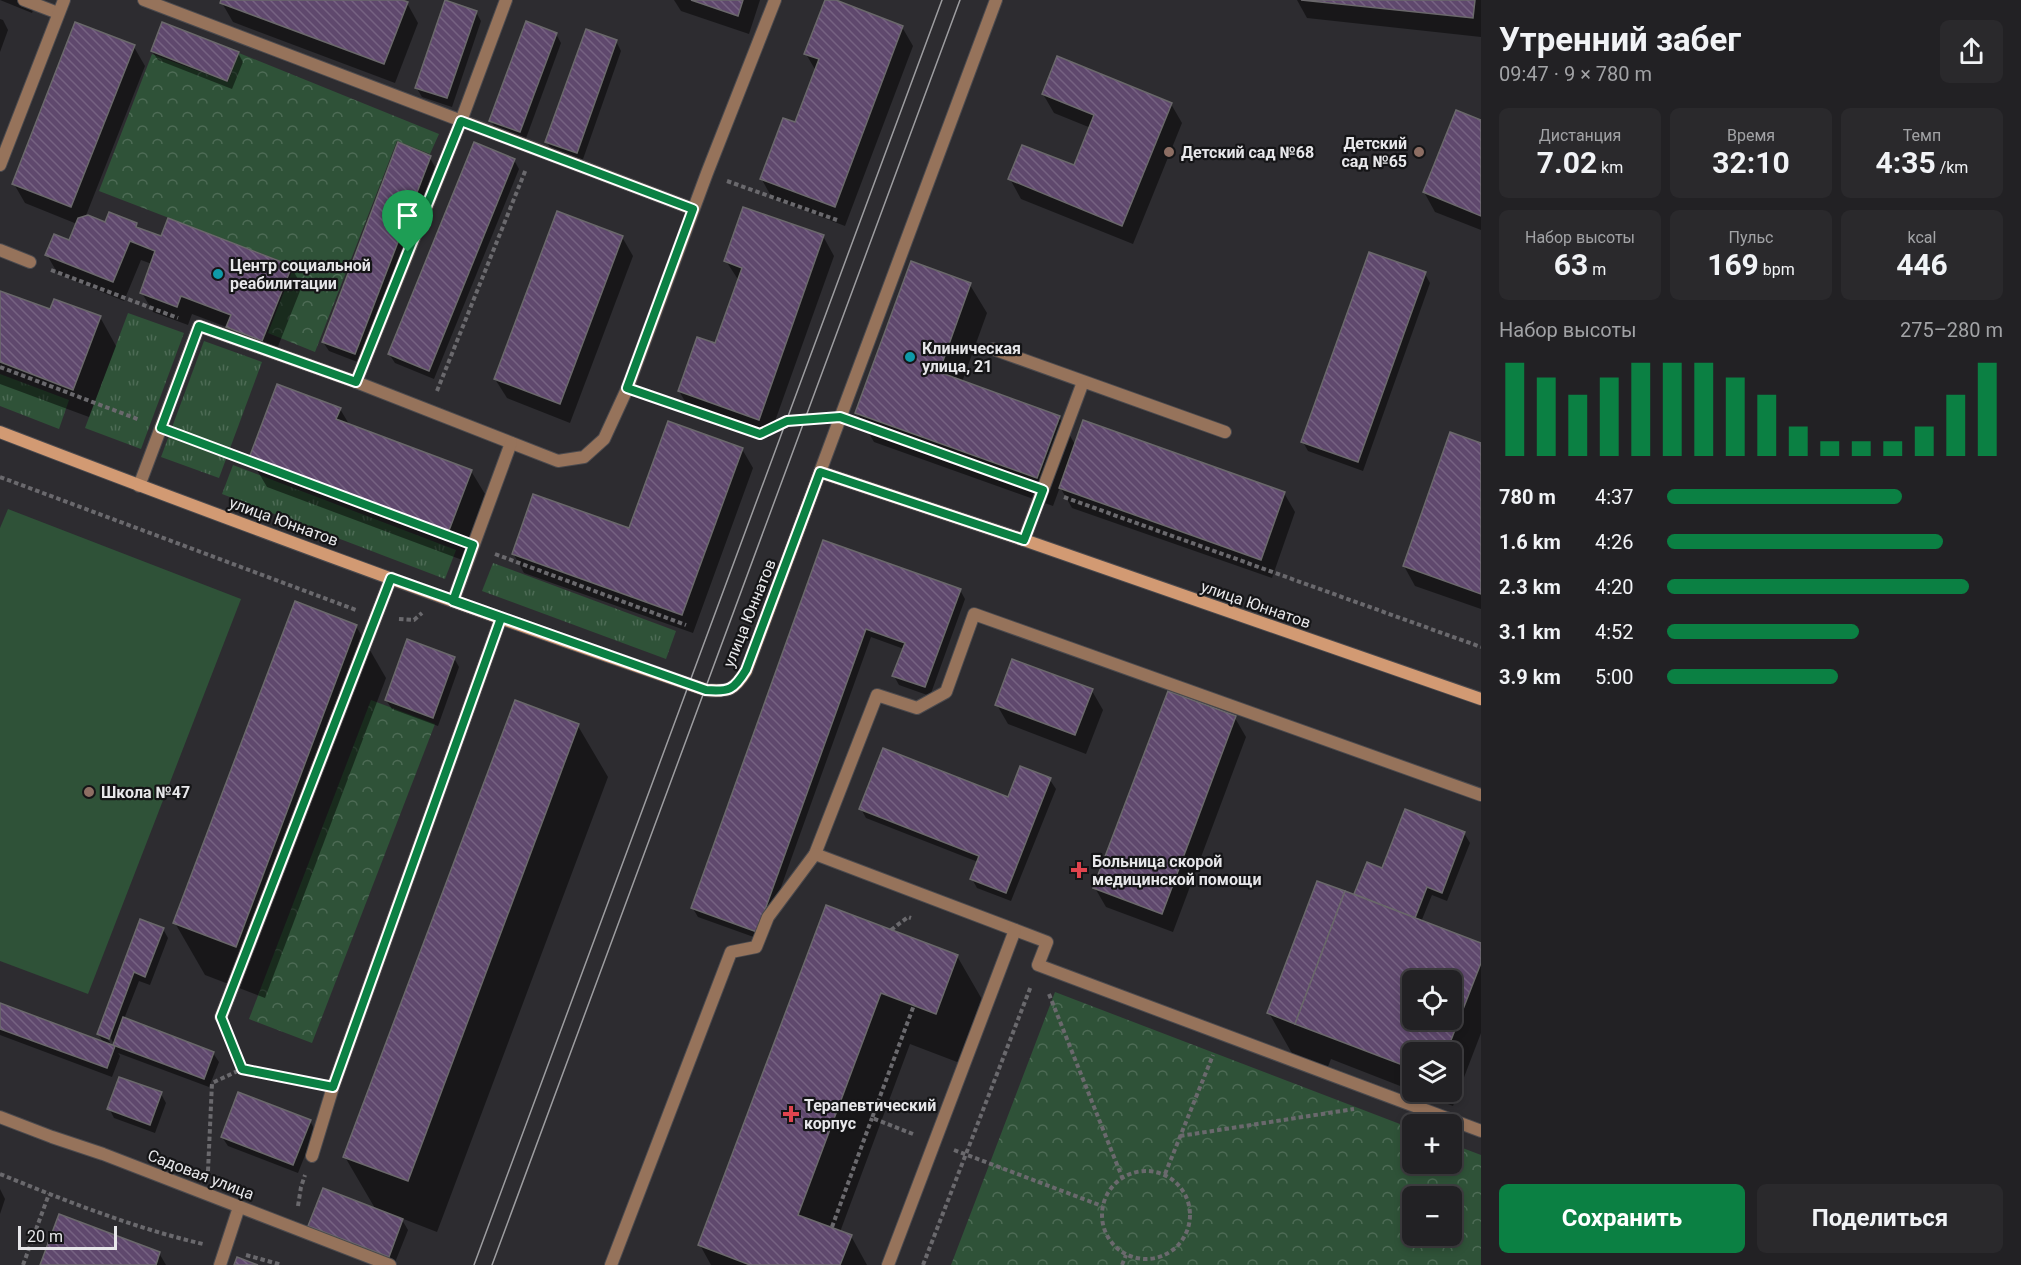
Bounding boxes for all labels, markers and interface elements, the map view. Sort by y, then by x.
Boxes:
text: Утренний забег [1499,20,1741,59]
button: share [1940,20,2003,83]
text: 09:47 · 9 × 780 m [1499,62,1652,86]
text: Дистанция [1539,126,1621,145]
text: Время [1727,126,1775,145]
text: Темп [1903,126,1941,145]
place label: Детский сад №65 [1341,134,1407,171]
place label: Детский сад №68 [1181,143,1314,162]
marker: Детский сад №68 [1162,145,1176,159]
marker: Детский сад №65 [1412,145,1426,159]
text: 7.02 [1537,145,1597,180]
text: 32:10 [1712,145,1790,180]
text: 4:35 [1876,145,1936,180]
text: km [1597,158,1623,177]
text: /km [1936,158,1968,177]
pin [382,190,433,252]
icon: arrive [391,199,424,232]
text: Набор высоты [1525,228,1635,247]
text: Пульс [1729,228,1773,247]
text: kcal [1908,228,1936,247]
text: 63 [1554,247,1588,282]
text: 169 [1707,247,1759,282]
text: 446 [1896,247,1948,282]
place label: Центр социальной реабилитации [230,256,371,293]
text: m [1588,260,1606,279]
text: bpm [1759,260,1795,279]
marker: Центр социальной реабилитации [211,267,225,281]
text: Набор высоты [1499,318,1637,342]
text: 275–280 m [1900,318,2003,342]
place label: Клиническая улица, 21 [922,339,1021,376]
marker: Клиническая улица, 21 [903,350,917,364]
text: 780 m [1499,485,1556,509]
text: 4:37 [1595,485,1634,509]
street label: улица Юннатов [227,493,341,550]
text: 1.6 km [1499,530,1561,554]
text: 4:26 [1595,530,1634,554]
street label: улица Юннатов [719,556,780,670]
text: 2.3 km [1499,575,1561,599]
text: 4:20 [1595,575,1634,599]
street label: улица Юннатов [1198,577,1313,632]
text: 3.1 km [1499,620,1561,644]
text: 4:52 [1595,620,1634,644]
text: 3.9 km [1499,665,1561,689]
text: 5:00 [1595,665,1634,689]
place label: Школа №47 [101,783,190,802]
marker: Школа №47 [82,785,96,799]
place label: Больница скорой медицинской помощи [1092,852,1262,889]
marker: Больница скорой медицинской помощи [1070,861,1088,879]
map controls [1402,970,1462,1246]
button: locate [1402,970,1462,1030]
button: layers [1402,1042,1462,1102]
place label: Терапевтический корпус [804,1096,936,1133]
marker: Терапевтический корпус [782,1105,800,1123]
button: + [1402,1114,1462,1174]
street label: Садовая улица [145,1145,257,1203]
button: Сохранить [1499,1184,1745,1253]
button: Поделиться [1757,1184,2003,1253]
button: − [1402,1186,1462,1246]
scale bar [18,1223,117,1250]
text: 20 m [27,1227,63,1246]

